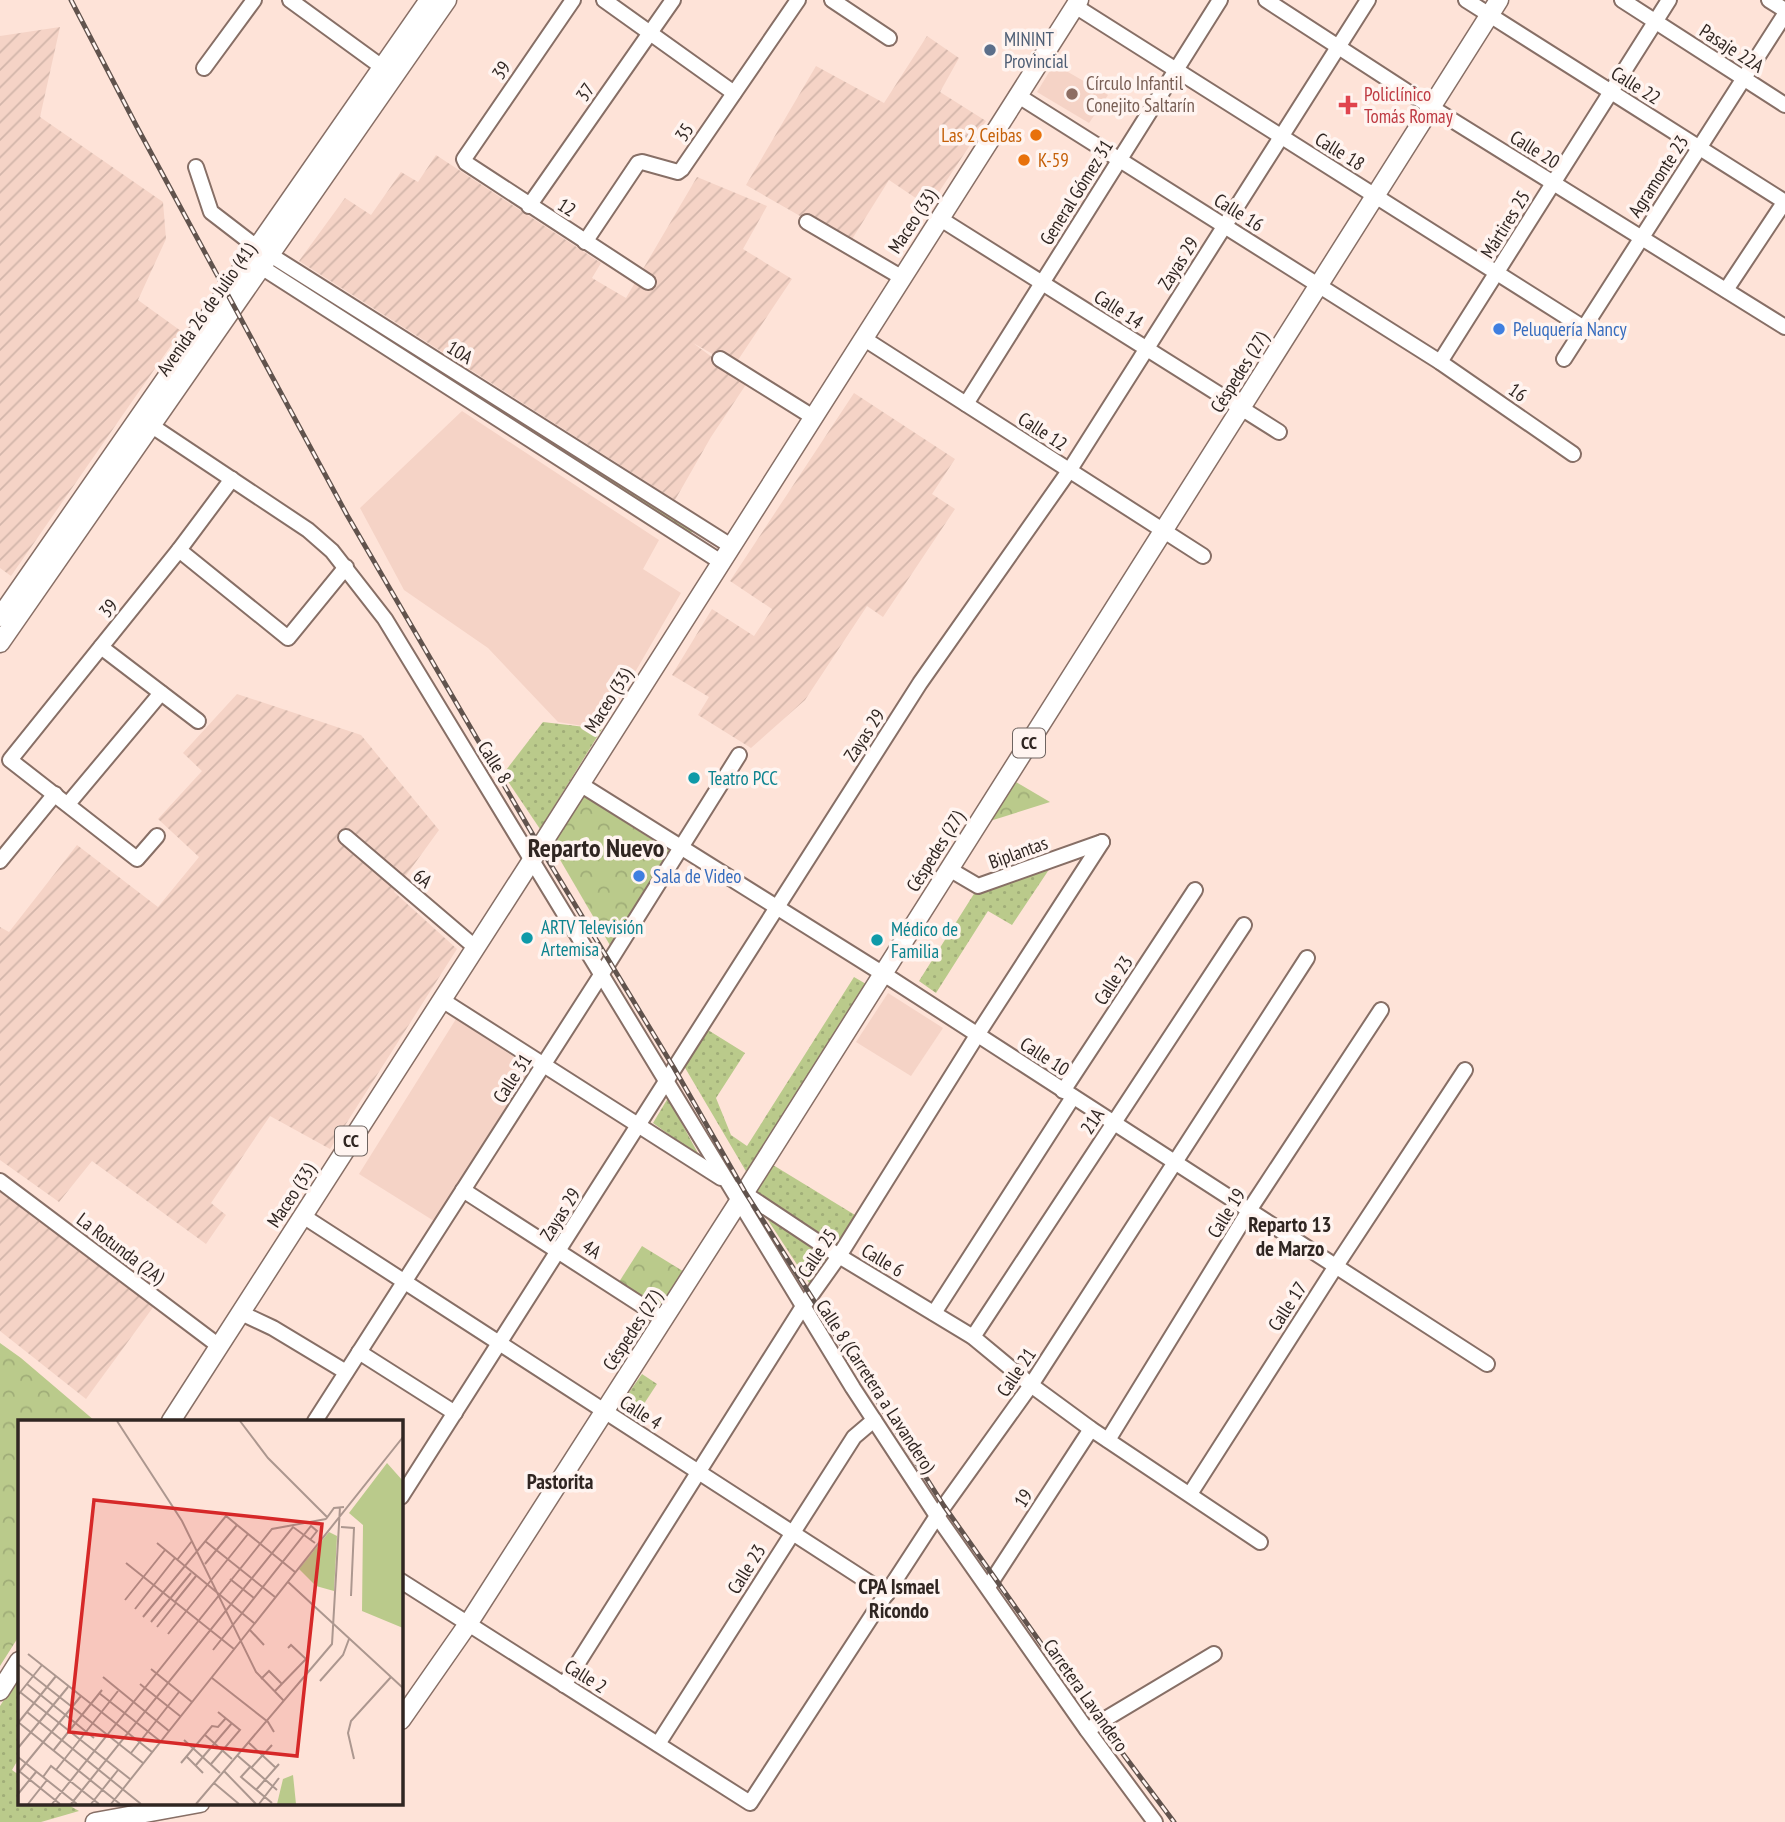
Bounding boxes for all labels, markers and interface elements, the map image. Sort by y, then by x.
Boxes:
street label: Pasaje 22A [1695,18,1769,78]
place label: MININT Provincial [1004,27,1069,73]
marker: MININT Provincial [982,42,998,58]
street label: 39 [486,56,516,84]
street label: Calle 22 [1607,61,1665,109]
place label: Círculo Infantil Conejito Saltarín [1086,71,1195,117]
street label: 37 [570,78,600,106]
place label: Policlínico Tomás Romay [1364,82,1454,128]
marker: Círculo Infantil Conejito Saltarín [1064,86,1080,102]
marker: Policlínico Tomás Romay [1338,95,1358,115]
street label: 35 [669,118,699,146]
place label: Las 2 Ceibas [941,123,1022,147]
street label: Calle 20 [1506,125,1564,173]
marker: Las 2 Ceibas [1028,127,1044,143]
street label: Calle 18 [1311,127,1369,175]
street label: Agramonte 23 [1623,131,1693,221]
street label: General Gómez 31 [1034,135,1118,249]
place label: K-59 [1038,148,1069,172]
marker: K-59 [1016,152,1032,168]
street label: Maceo (33) [882,184,942,258]
street label: Mártires 25 [1475,186,1535,262]
street label: Calle 16 [1210,188,1268,236]
street label: 12 [553,192,581,222]
street label: Zayas 29 [1152,232,1204,294]
street label: Avenida 26 de Julio (41) [151,237,261,380]
street label: Calle 14 [1090,284,1149,334]
place label: Peluquería Nancy [1513,317,1628,341]
marker: Peluquería Nancy [1491,321,1507,337]
street label: Céspedes (27) [1205,327,1274,417]
street label: 10A [443,335,477,369]
street label: 16 [1504,377,1532,407]
street label: Calle 12 [1014,406,1072,456]
street label: 39 [93,594,123,622]
street label: Maceo (33) [579,663,638,737]
street label: Zayas 29 [838,704,890,766]
road number: CC [1013,728,1045,758]
street label: Calle 8 [473,736,517,788]
place label: Teatro PCC [708,766,778,790]
marker: Teatro PCC [686,770,702,786]
street label: Céspedes (27) [901,806,970,896]
street label: Biplantas [985,830,1051,874]
district label: Reparto Nuevo [528,831,664,864]
street label: 6A [409,863,437,893]
place label: Sala de Video [653,864,741,888]
marker: Sala de Video [631,868,647,884]
place label: ARTV Televisión Artemisa [541,915,643,961]
place label: Médico de Familia [891,917,958,963]
marker: ARTV Televisión Artemisa [519,930,535,946]
marker: Médico de Familia [869,932,885,948]
street label: Calle 23 [1088,951,1138,1009]
street label: Calle 10 [1016,1031,1074,1081]
street label: Calle 31 [487,1049,537,1107]
street label: 21A [1075,1104,1109,1138]
road number: CC [335,1126,367,1156]
street label: Maceo (33) [261,1158,321,1232]
street label: Zayas 29 [534,1183,586,1245]
street label: Calle 19 [1202,1184,1250,1242]
street label: La Rotunda (2A) [72,1207,170,1289]
district label: Reparto 13 de Marzo [1248,1211,1332,1262]
street label: Calle 25 [792,1224,842,1282]
street label: 4A [578,1234,606,1264]
street label: Calle 6 [857,1238,909,1282]
street label: Calle 17 [1262,1277,1312,1335]
street label: Céspedes (27) [597,1285,667,1375]
street label: Calle 8 (Carretera a Lavandero) [811,1295,941,1478]
street label: Calle 21 [991,1343,1041,1401]
street label: Calle 4 [615,1390,667,1435]
inset map [18,1420,402,1804]
district label: Pastorita [527,1468,594,1495]
street label: 19 [1008,1484,1038,1512]
street label: Calle 23 [722,1540,770,1598]
district label: CPA Ismael Ricondo [858,1573,941,1624]
street label: Carretera Lavandero [1038,1634,1134,1756]
street label: Calle 2 [560,1654,612,1698]

